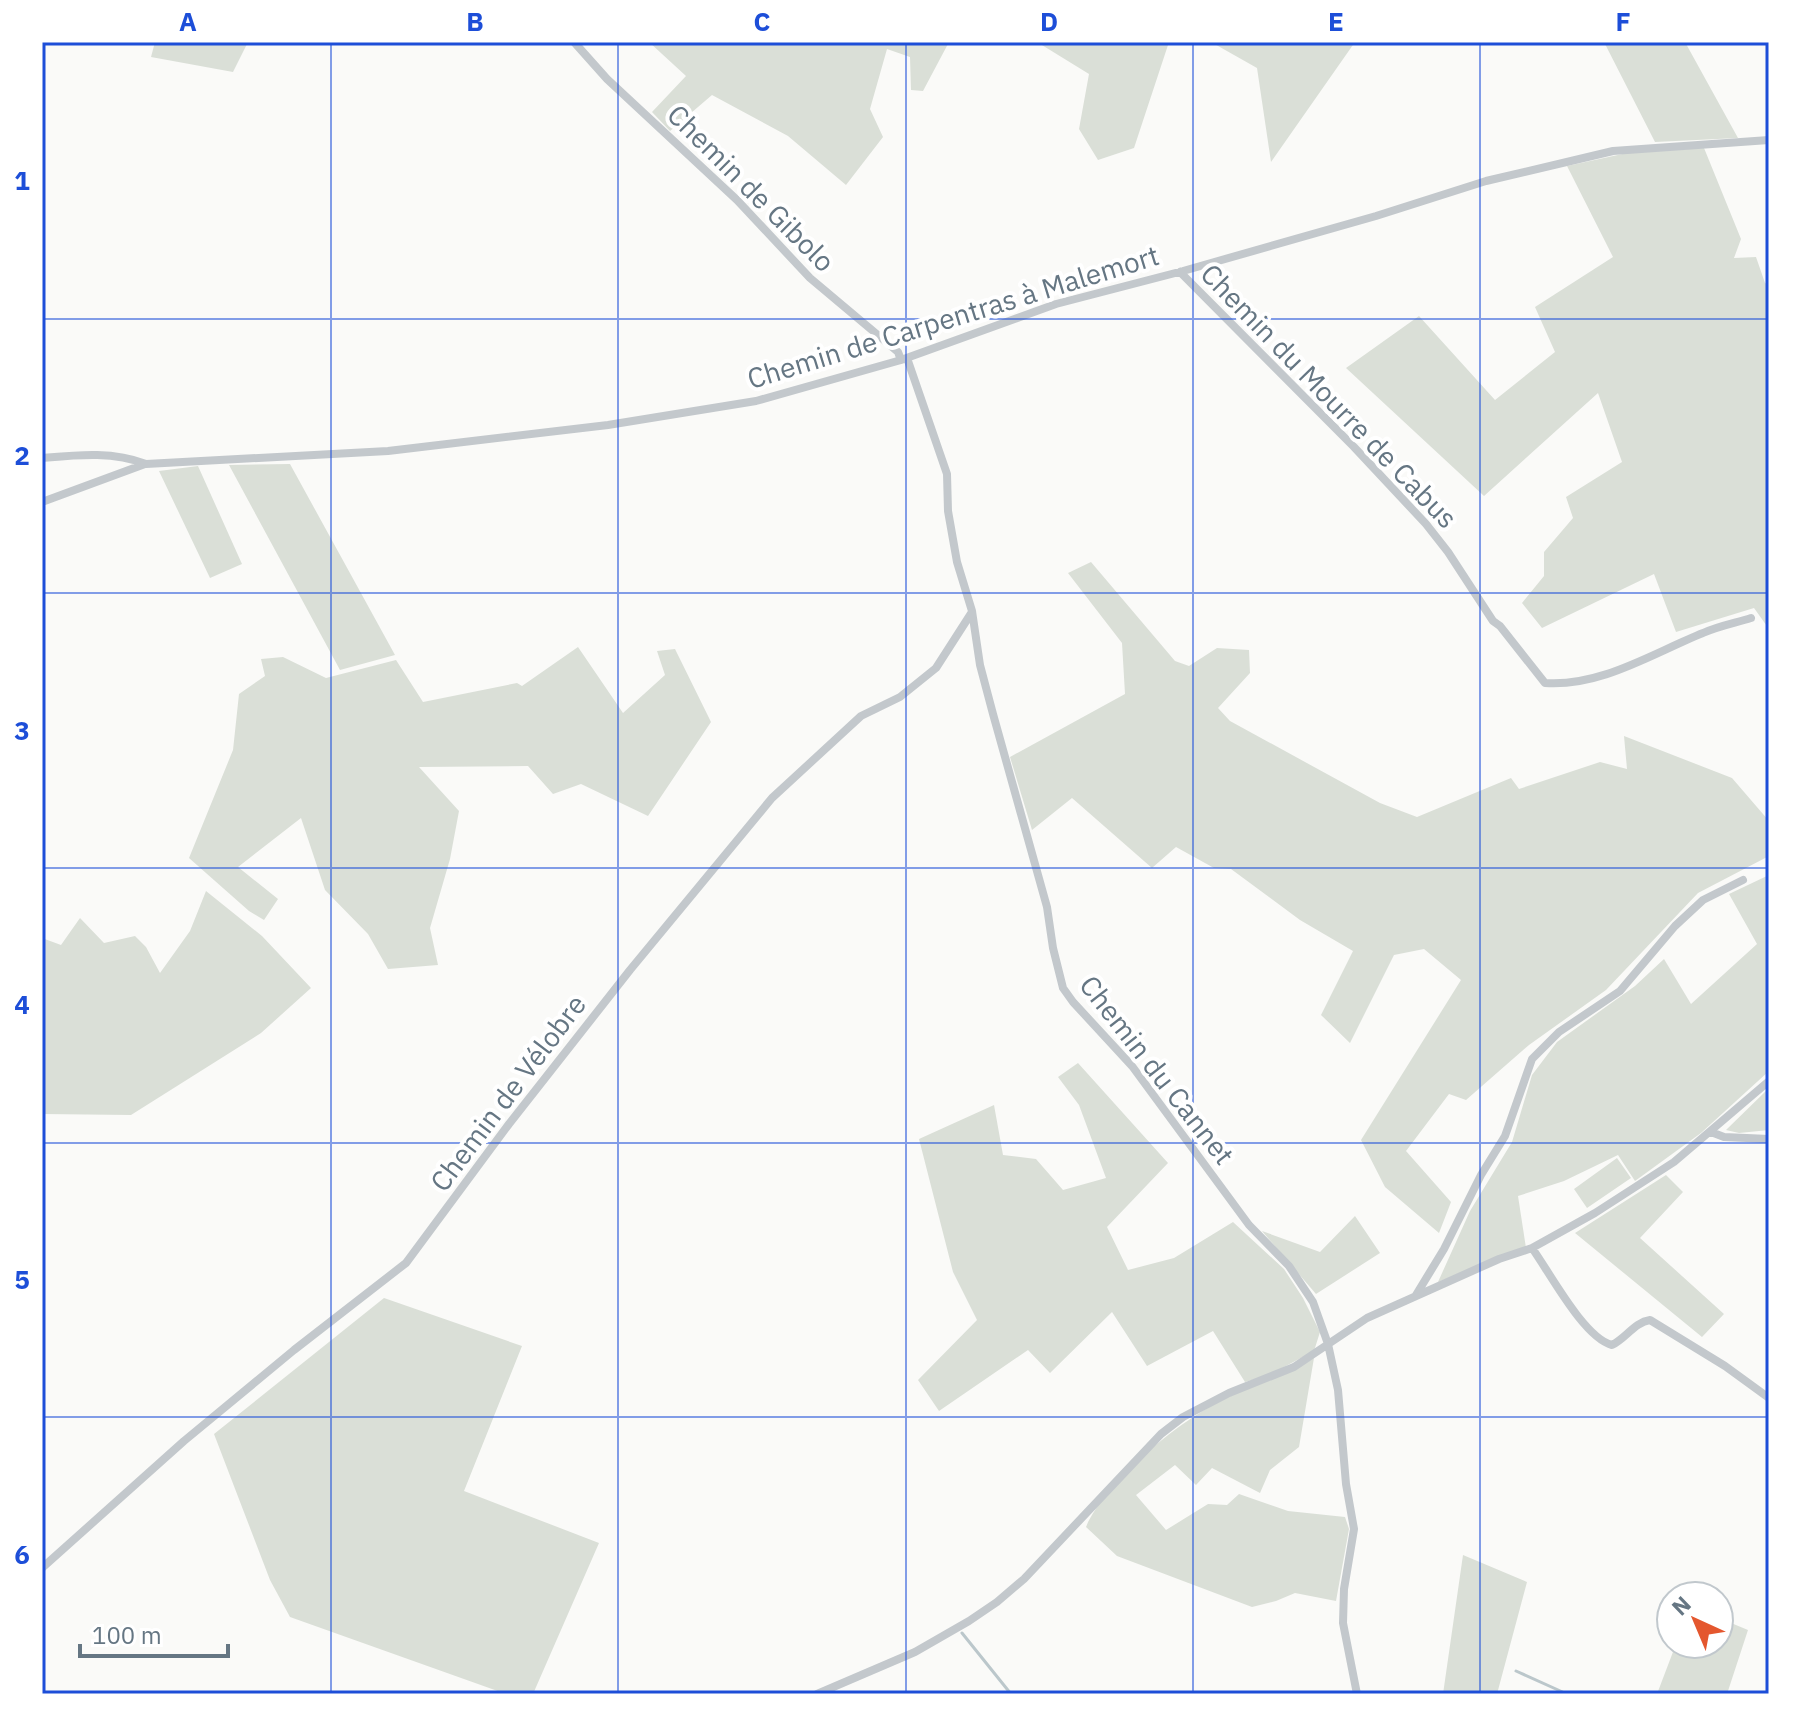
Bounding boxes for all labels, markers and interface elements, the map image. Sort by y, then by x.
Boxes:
text: A [179,4,197,38]
text: B [466,4,484,38]
text: C [754,4,771,38]
text: D [1040,4,1058,38]
text: E [1328,4,1344,38]
text: F [1615,4,1631,38]
street label: Chemin de Gibolo [660,96,843,279]
text: 1 [14,163,30,197]
street label: Chemin de Carpentras à Malemort [742,236,1163,397]
street label: Chemin du Mourre de Cabus [1193,255,1466,536]
text: 2 [14,438,30,472]
text: 3 [14,713,30,747]
street label: Chemin du Cannet [1072,967,1243,1172]
text: 4 [14,987,30,1021]
street label: Chemin de Vélobre [421,987,594,1199]
text: 5 [14,1262,30,1296]
text: 6 [14,1537,30,1571]
north arrow [1655,1580,1735,1660]
text: N [1665,1589,1697,1621]
scale bar [80,1608,228,1658]
text: 100 m [92,1619,162,1651]

